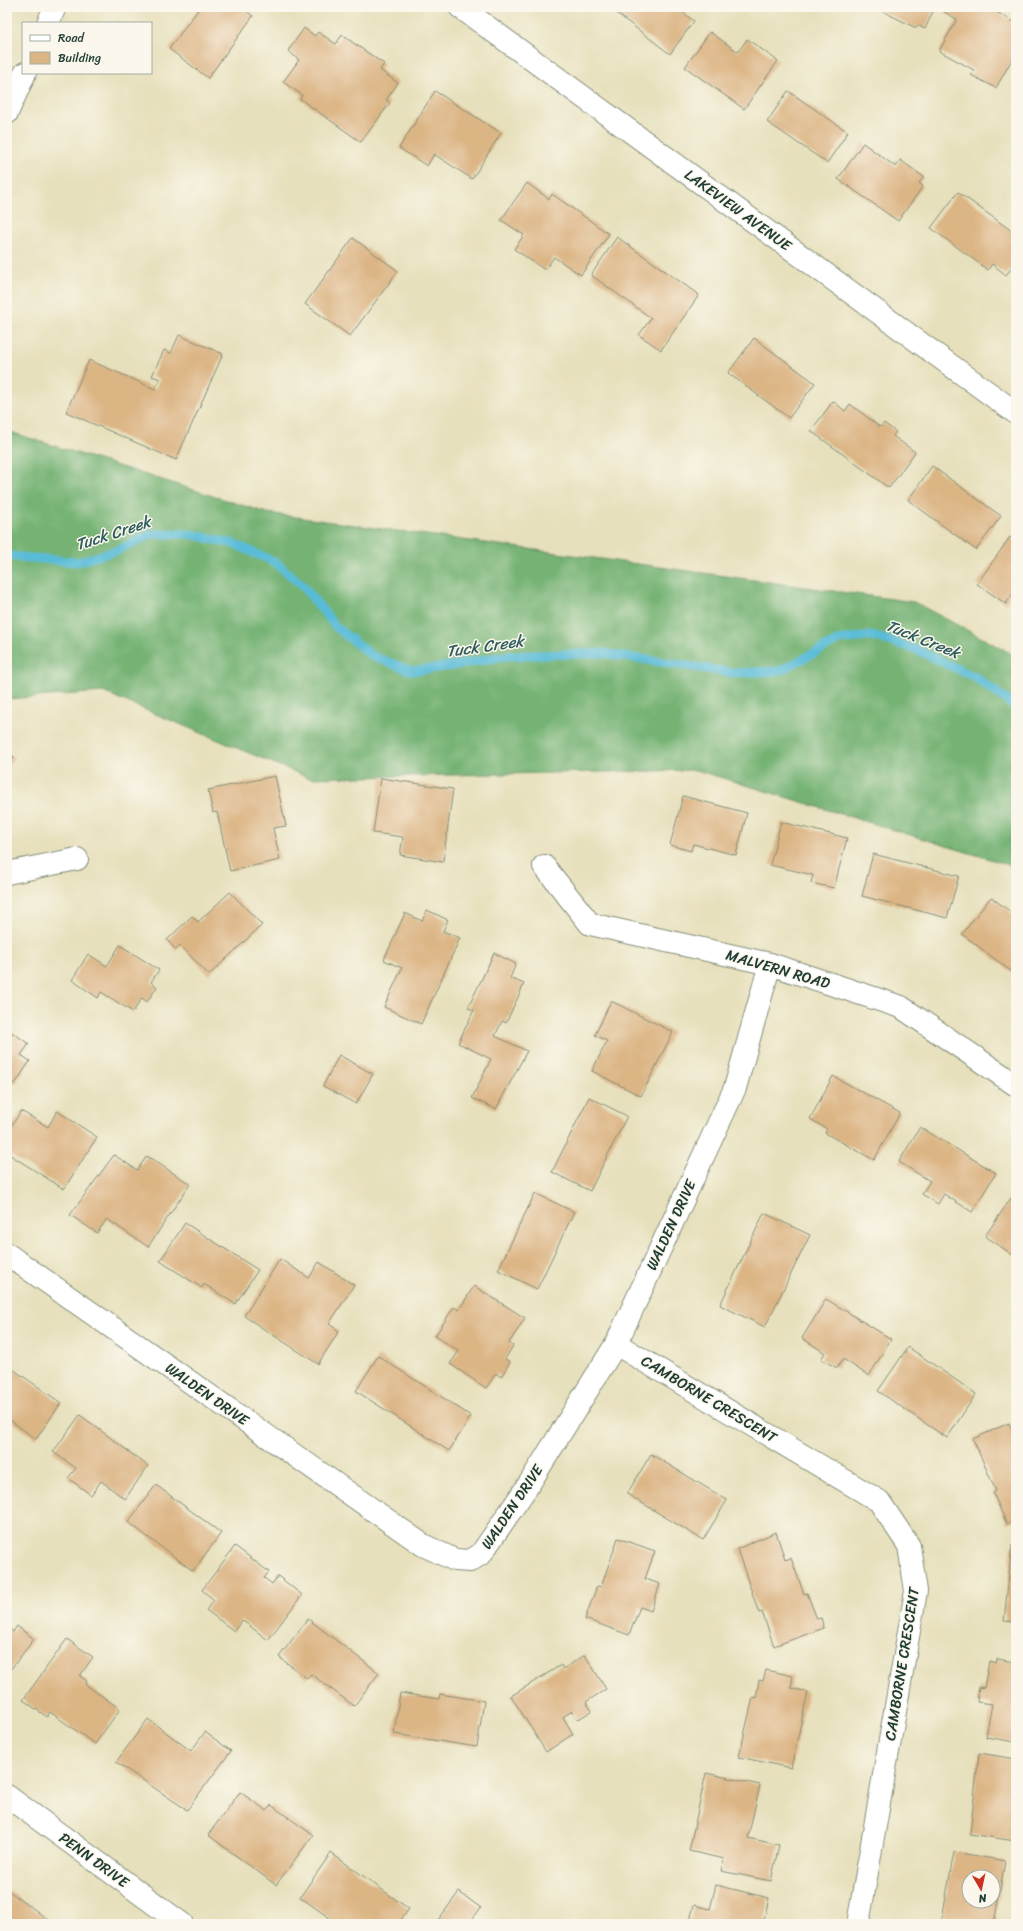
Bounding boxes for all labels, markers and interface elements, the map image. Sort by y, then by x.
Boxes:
legend [22,22,152,74]
text: Road [58,27,85,49]
text: Building [58,47,101,69]
street label: LAKEVIEW AVENUE [679,162,798,259]
water label: Tuck Creek [72,506,157,559]
water label: Tuck Creek [882,611,967,668]
water label: Tuck Creek [445,626,528,666]
street label: MALVERN ROAD [723,942,833,996]
street label: WALDEN DRIVE [639,1174,704,1275]
street label: CAMBORNE CRESCENT [636,1348,783,1451]
street label: WALDEN DRIVE [160,1355,256,1434]
street label: WALDEN DRIVE [474,1458,551,1555]
street label: CAMBORNE CRESCENT [877,1585,927,1742]
street label: PENN DRIVE [53,1825,136,1895]
north arrow [961,1869,1001,1909]
text: N [977,1888,989,1908]

